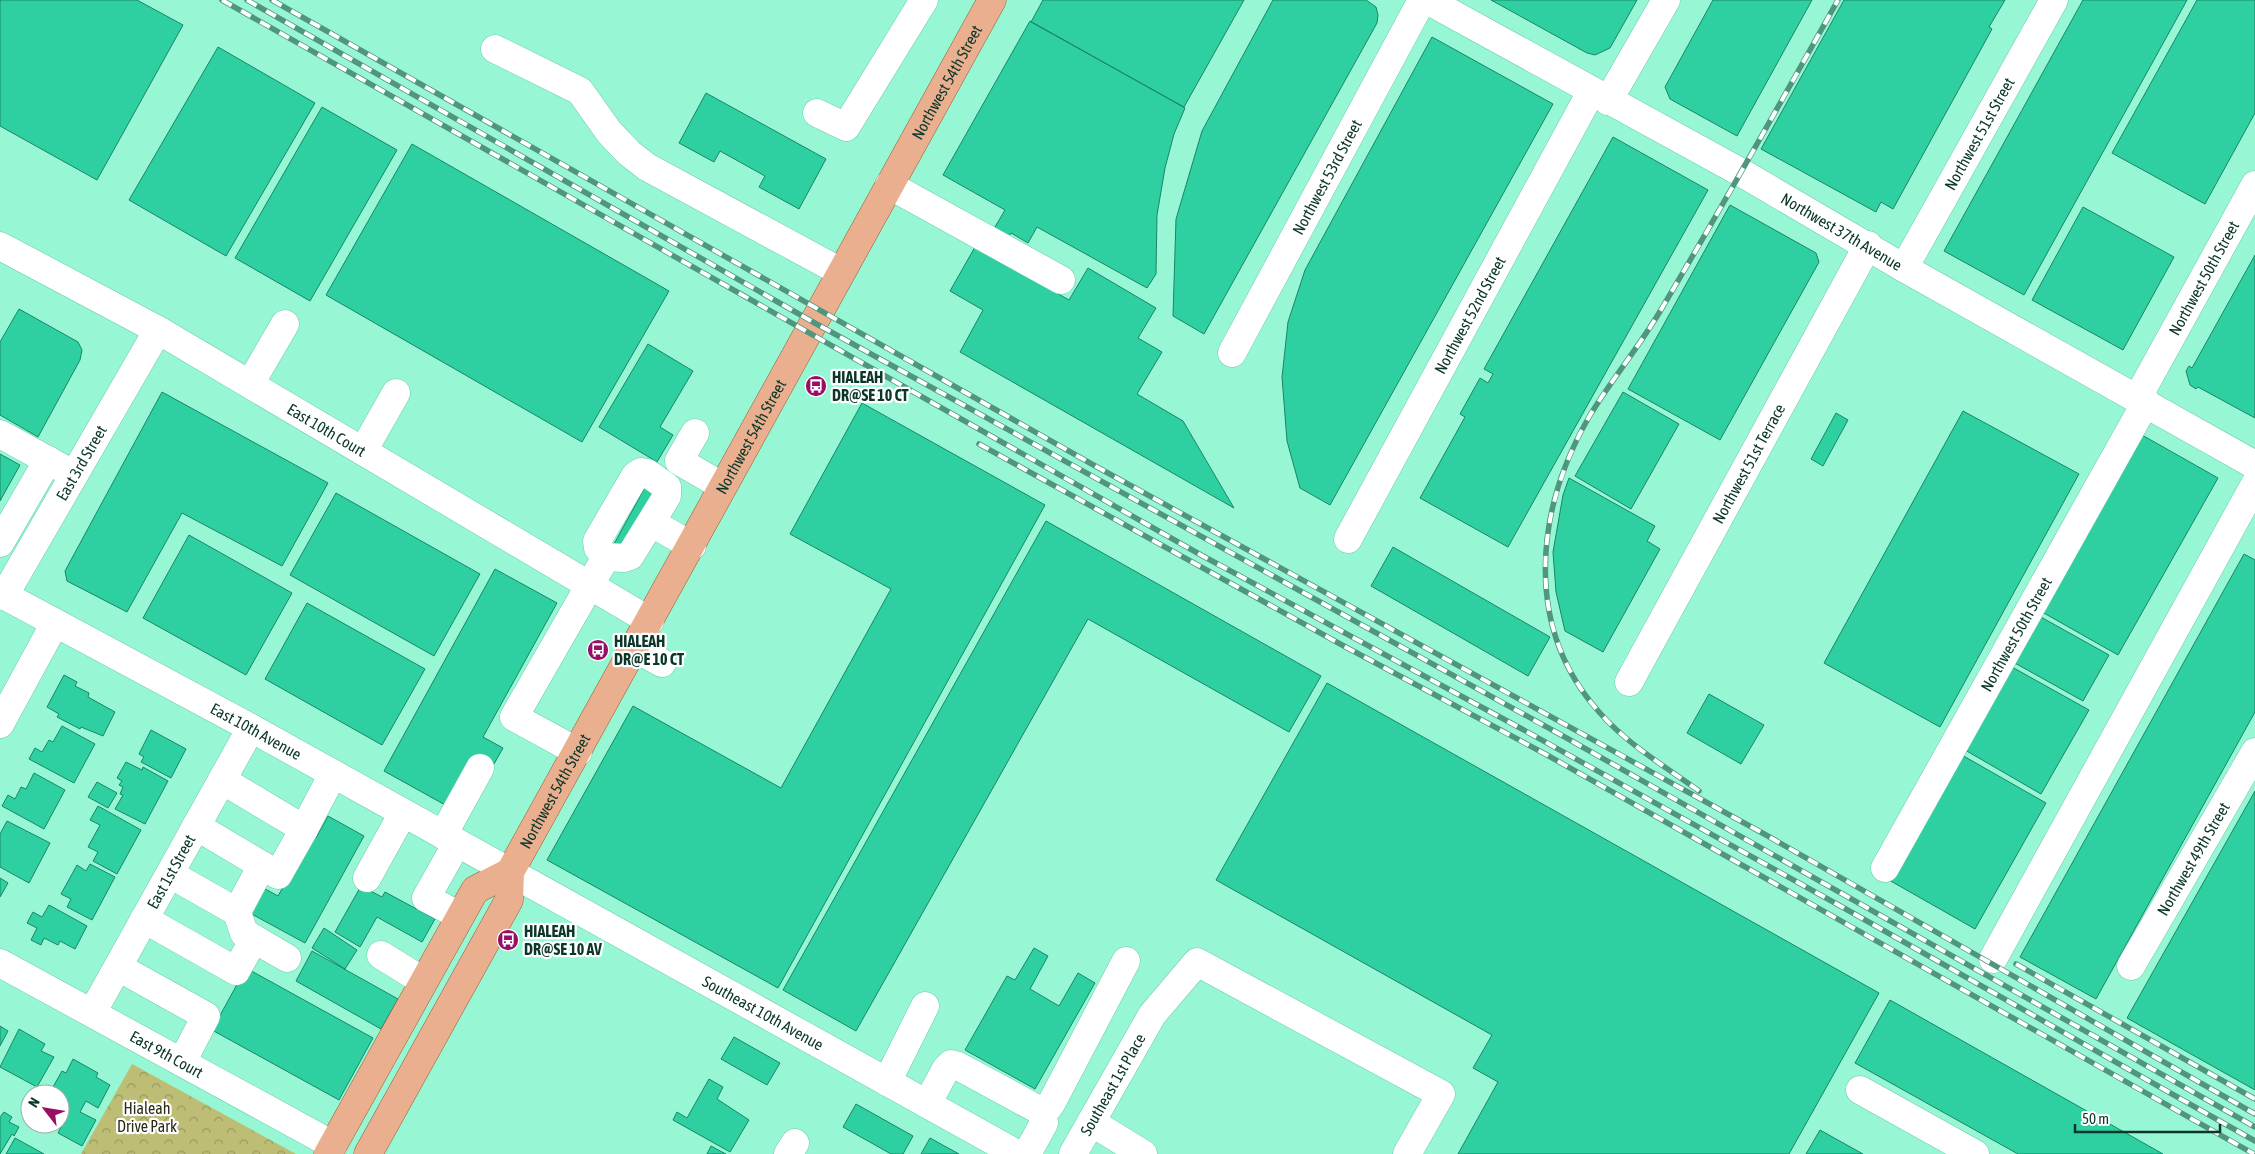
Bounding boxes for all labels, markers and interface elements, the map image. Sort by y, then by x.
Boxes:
street label: Northwest 54th Street [908,22,986,142]
street label: Northwest 51st Street [1941,74,2018,193]
street label: Northwest 53rd Street [1289,116,1365,237]
street label: Northwest 37th Avenue [1778,189,1905,274]
street label: Northwest 50th Street [2165,217,2243,338]
street label: Northwest 52nd Street [1431,253,1509,377]
place label: HIALEAH DR@SE 10 CT [832,368,910,404]
bus stop icon: HIALEAH DR@SE 10 CT [804,374,828,398]
street label: Northwest 54th Street [712,376,790,497]
street label: East 10th Court [284,400,370,460]
street label: Northwest 51st Terrace [1709,401,1788,527]
street label: East 3rd Street [52,422,110,504]
street label: Northwest 50th Street [1977,574,2055,694]
place label: HIALEAH DR@E 10 CT [614,632,685,668]
bus stop icon: HIALEAH DR@E 10 CT [586,638,610,662]
street label: East 10th Avenue [208,699,305,763]
street label: Northwest 54th Street [516,730,594,851]
street label: Northwest 49th Street [2153,799,2233,919]
street label: East 1st Street [143,831,199,912]
place label: HIALEAH DR@SE 10 AV [524,922,602,958]
bus stop icon: HIALEAH DR@SE 10 AV [496,928,520,952]
street label: Southeast 10th Avenue [700,972,827,1054]
street label: East 9th Court [127,1027,207,1082]
street label: Southeast 1st Place [1076,1030,1149,1139]
north arrow [20,1084,70,1134]
text: N [25,1095,43,1110]
park label: Hialeah Drive Park [117,1099,177,1135]
scale bar [2075,1102,2220,1134]
text: 50 m [2082,1110,2109,1127]

